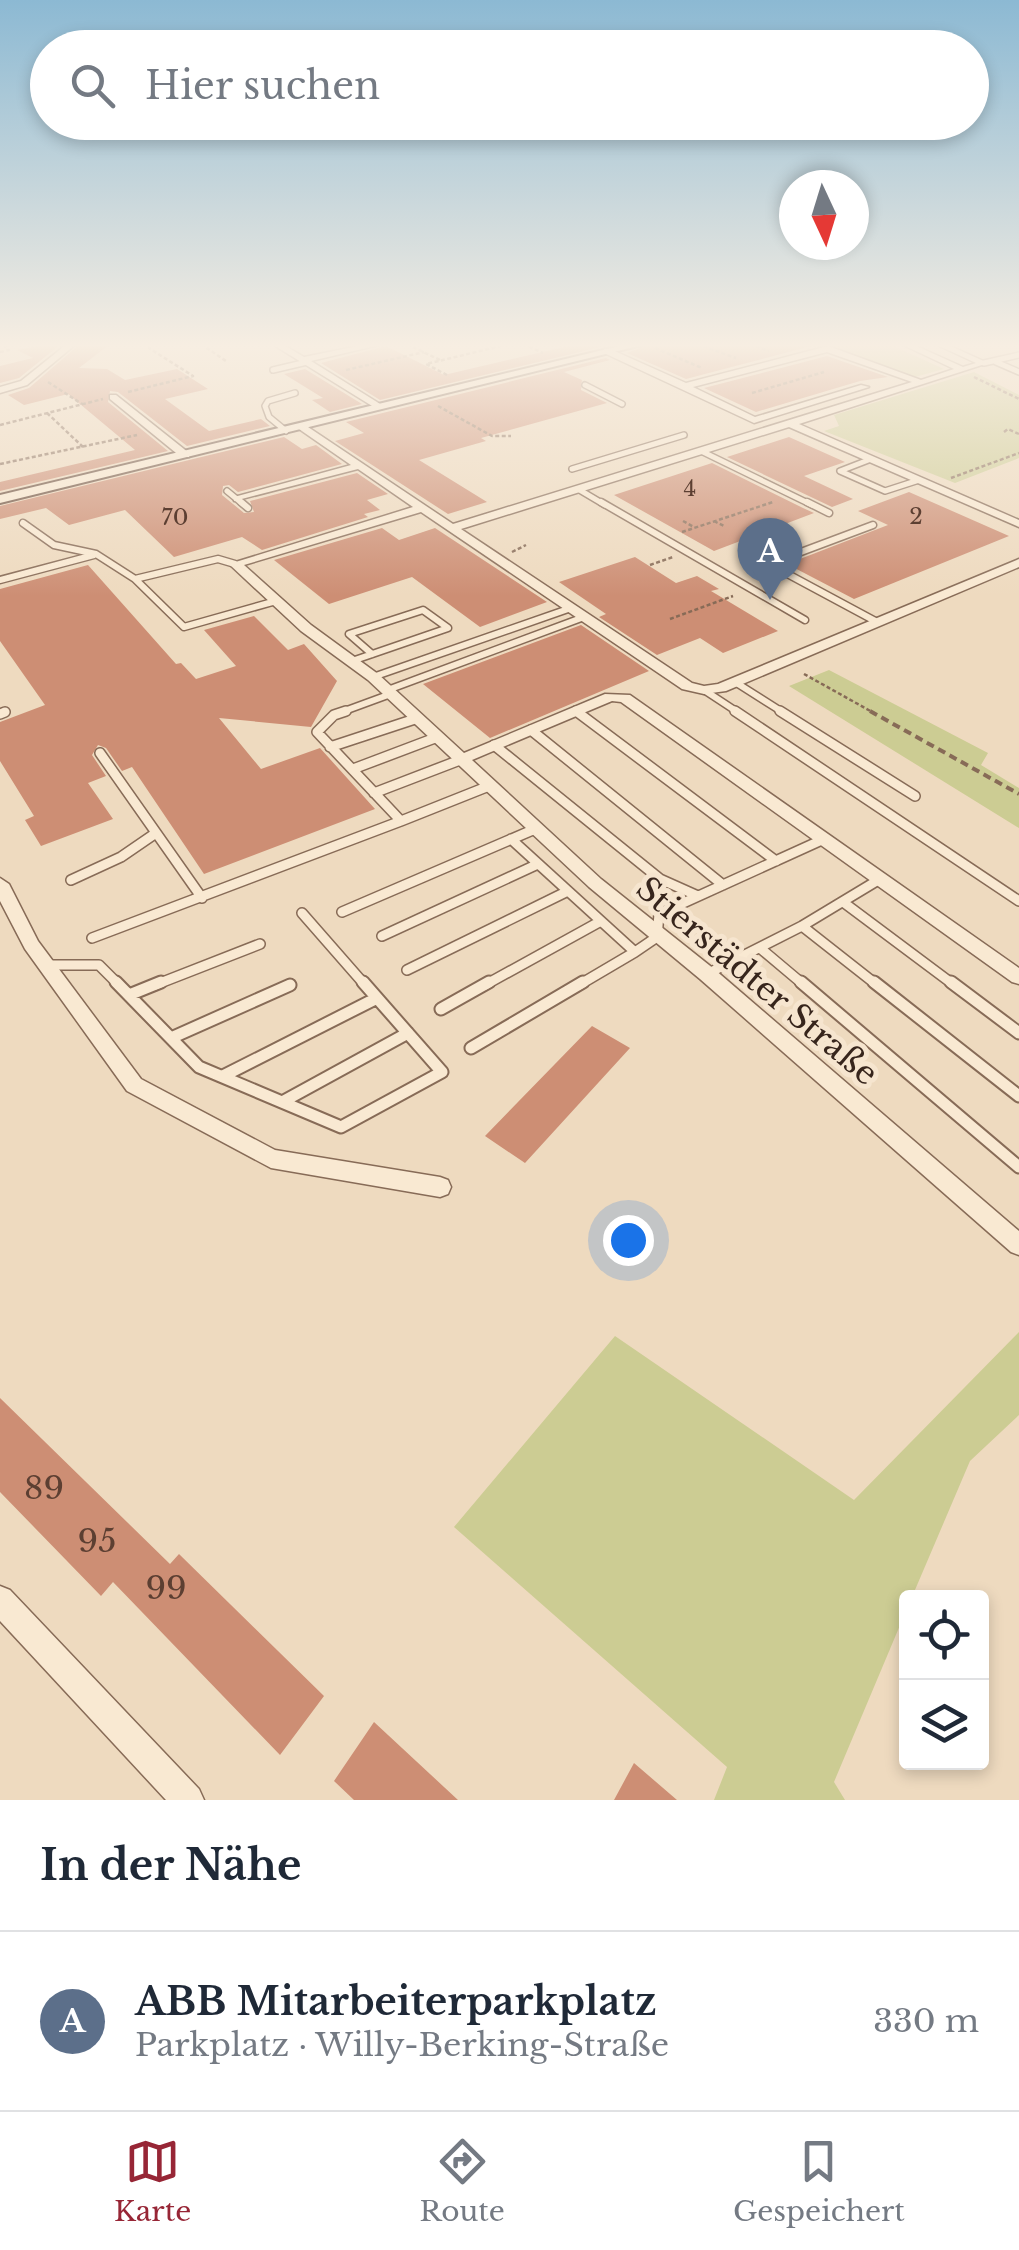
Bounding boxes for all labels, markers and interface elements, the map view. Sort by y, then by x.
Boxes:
search box [30,30,989,140]
icon: search [65,58,120,113]
text: Hier suchen [145,62,380,109]
north arrow [779,170,869,260]
house number: 4 [684,475,696,502]
house number: 2 [909,503,923,530]
house number: 70 [162,504,188,531]
pin: A [738,518,802,600]
street label: Stierstädter Straße [628,868,886,1094]
your location [603,1215,654,1266]
house number: 89 [24,1468,64,1508]
house number: 95 [78,1521,116,1561]
house number: 99 [145,1568,187,1608]
map controls [899,1590,989,1770]
button: locate [899,1590,989,1680]
button: layers [899,1680,989,1770]
text: In der Nähe [40,1839,302,1891]
text: ABB Mitarbeiterparkplatz [135,1978,656,2025]
text: A [60,2001,85,2041]
text: 330 m [873,2001,979,2041]
text: Parkplatz · Willy-Berking-Straße [135,2025,669,2065]
tab: Karte [114,2134,191,2229]
tab: Route [419,2134,505,2229]
tab: Gespeichert [733,2134,905,2229]

